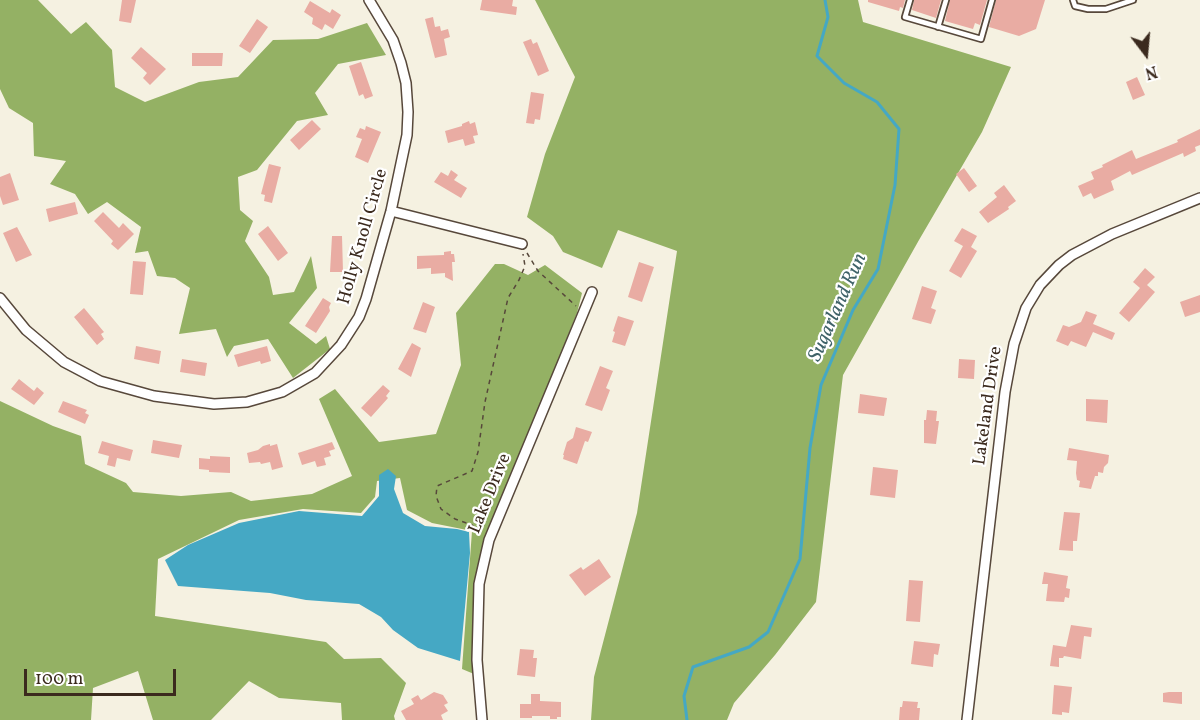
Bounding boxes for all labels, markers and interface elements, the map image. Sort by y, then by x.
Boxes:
north arrow [1116,24,1176,84]
text: N [1142,59,1160,83]
street label: Holly Knoll Circle [334,167,394,307]
water label: Sugarland Run [804,250,874,366]
street label: Lakeland Drive [970,345,1008,467]
street label: Lake Drive [465,451,517,537]
scale bar [27,657,178,695]
text: 100 m [35,667,84,692]

